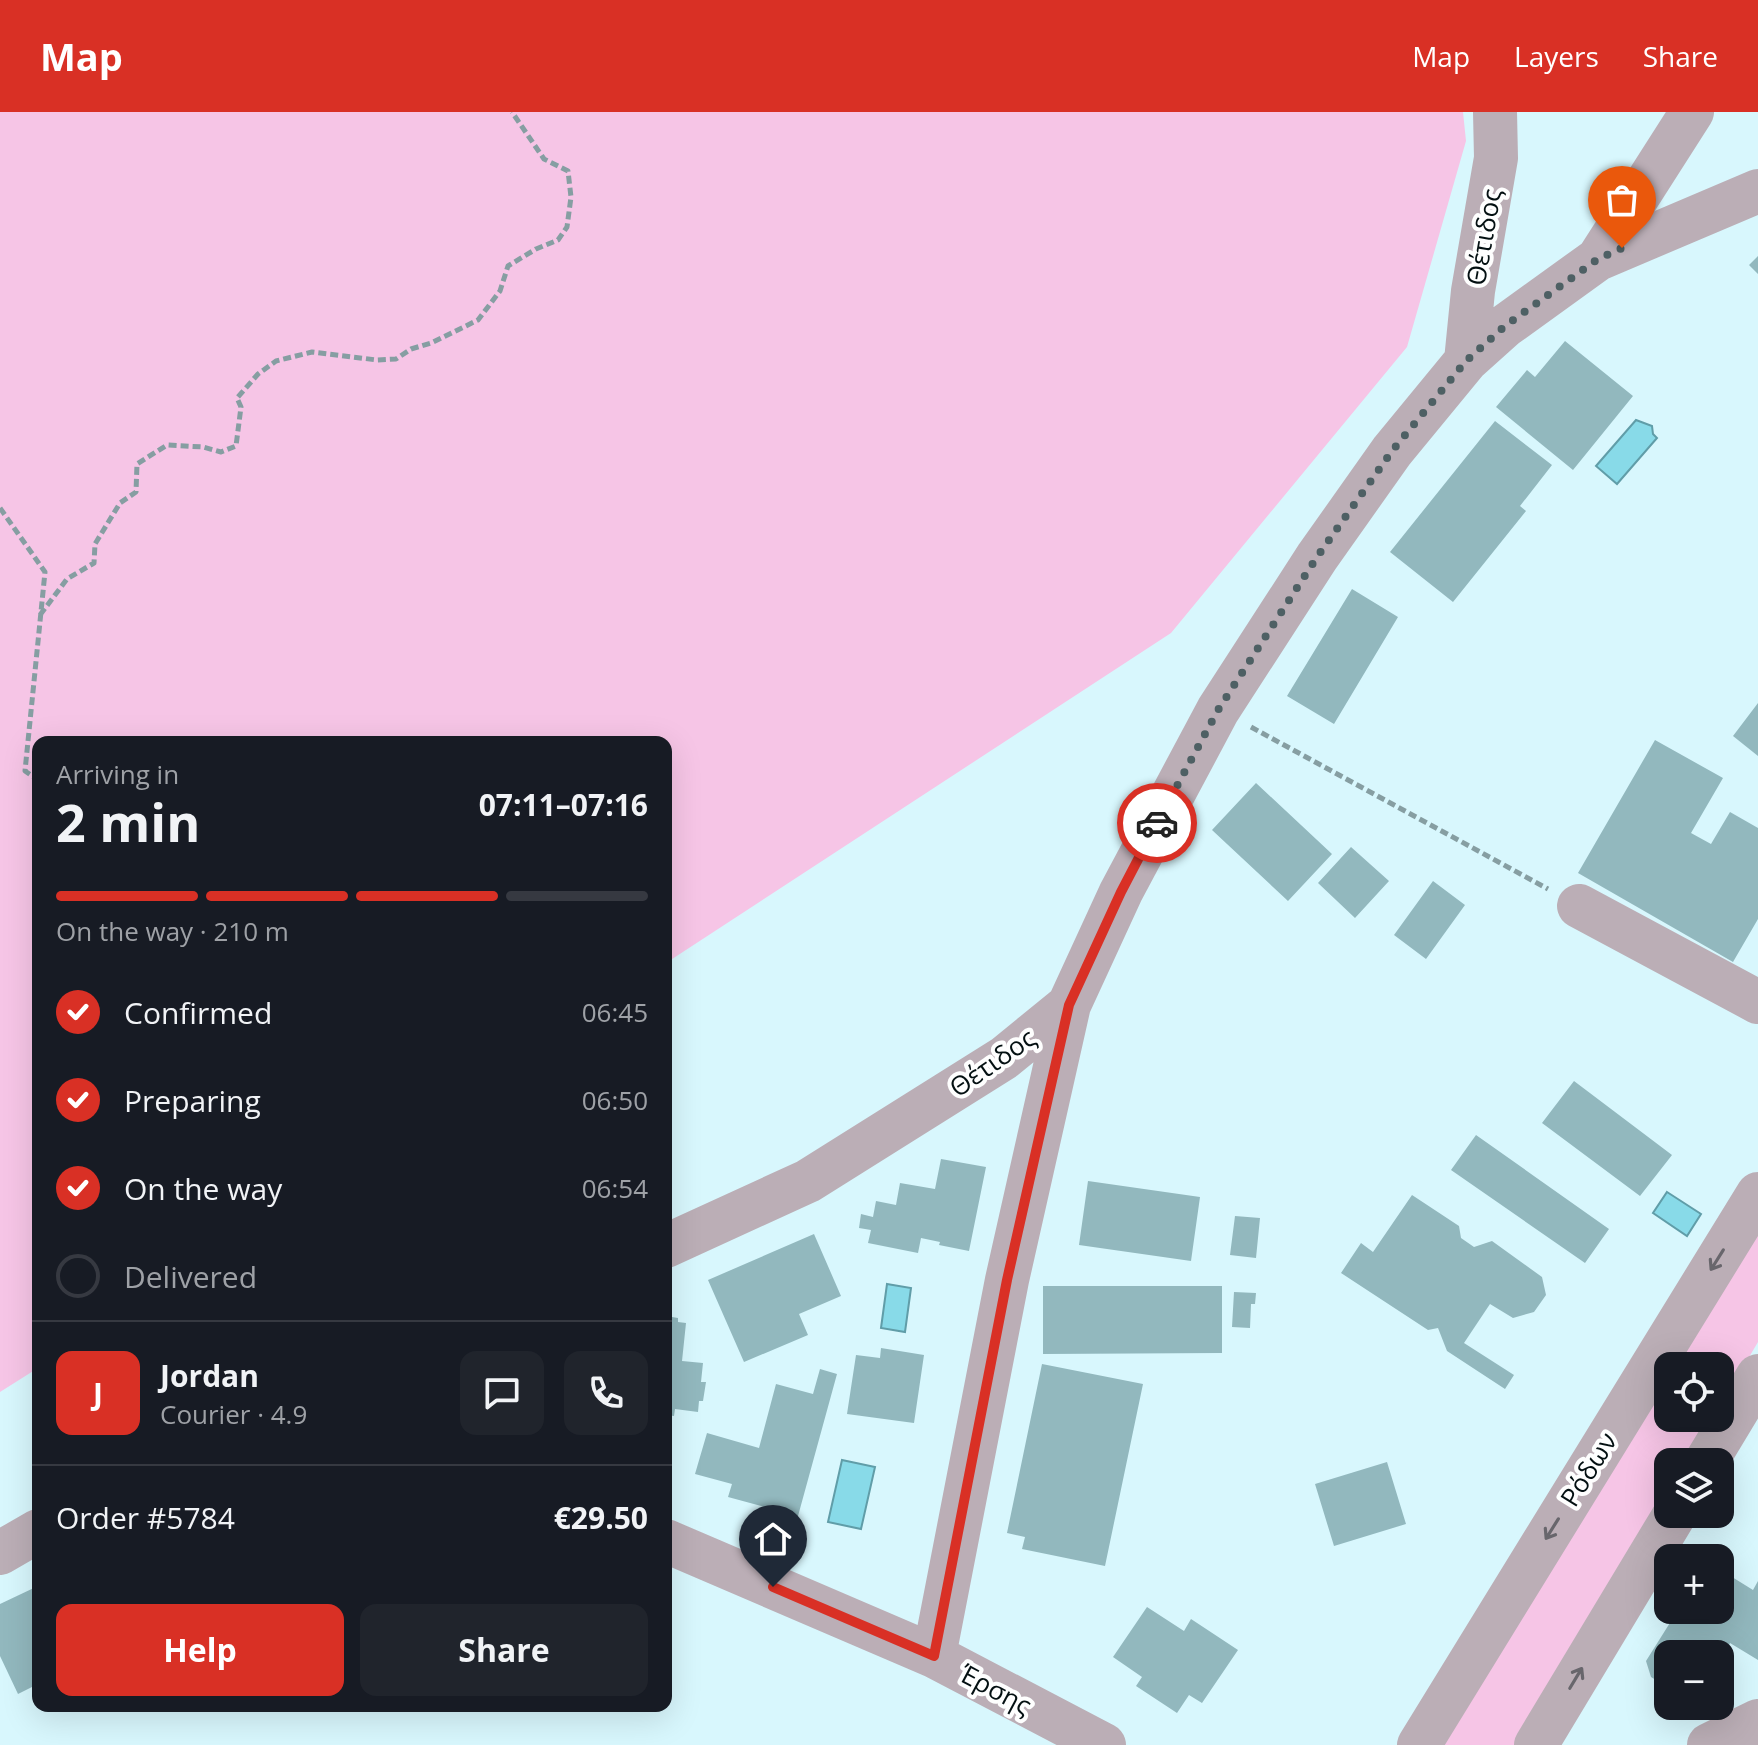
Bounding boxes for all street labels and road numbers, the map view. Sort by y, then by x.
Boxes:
street label: Θέτιδος [1457,186,1509,288]
street label: Θέτιδος [942,1019,1042,1105]
street label: Ρόδων [1551,1425,1625,1513]
street label: Έρσης [953,1655,1038,1723]

